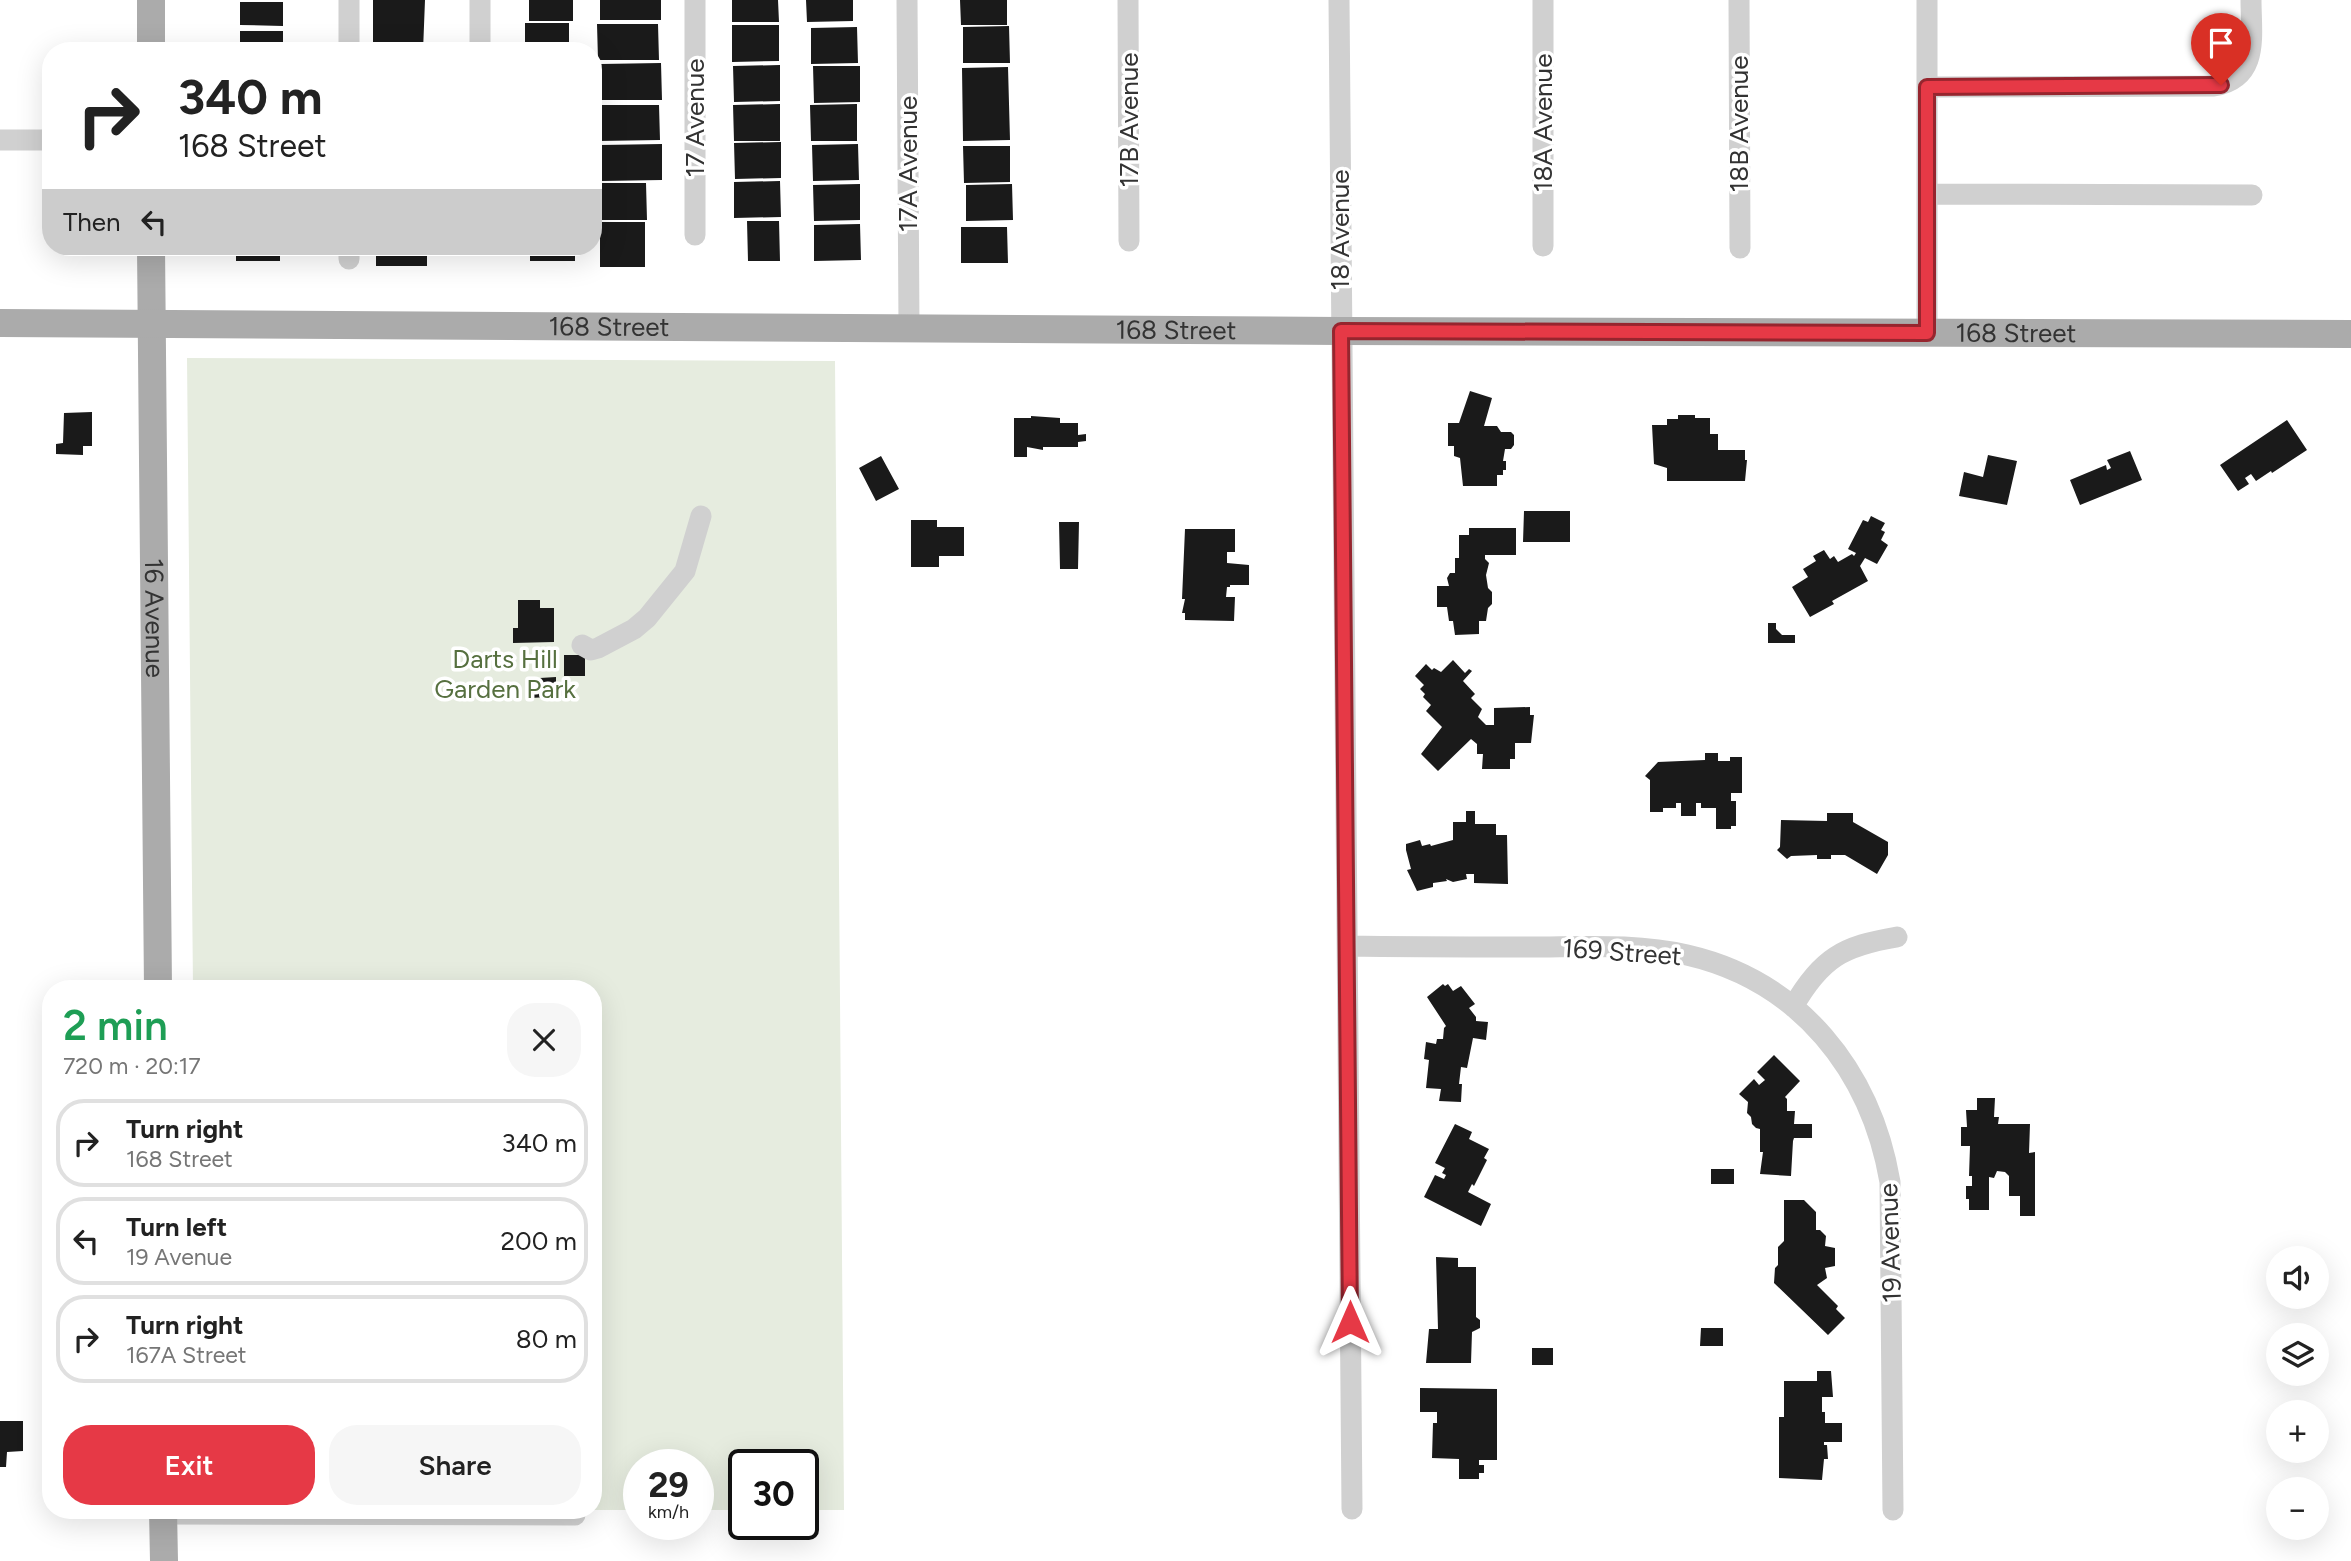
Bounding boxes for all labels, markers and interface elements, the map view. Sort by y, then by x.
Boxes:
pin [2191,13,2251,85]
icon: arrive [2202,24,2240,62]
street label: 17B Avenue [1113,53,1145,187]
street label: 18A Avenue [1527,54,1559,192]
street label: 18B Avenue [1723,56,1755,192]
street label: 17 Avenue [679,58,711,178]
text: 340 m [178,67,322,126]
icon: right [63,70,154,161]
street label: 17A Avenue [892,96,924,232]
text: 168 Street [178,127,326,165]
street label: 18 Avenue [1324,169,1356,291]
icon: left [135,203,173,241]
text: Then [63,206,121,238]
street label: 168 Street [549,310,670,343]
street label: 168 Street [1116,314,1237,346]
street label: 168 Street [1956,317,2077,349]
street label: 16 Avenue [138,558,171,678]
park label: Darts Hill Garden Park [434,643,576,705]
street label: 169 Street [1561,932,1683,972]
text: 2 min [63,1000,168,1051]
button: close [507,1003,581,1077]
text: 720 m · 20:17 [63,1052,201,1080]
text: Turn right [126,1113,243,1145]
icon: right [67,1124,105,1162]
text: 340 m [501,1127,577,1159]
text: 168 Street [126,1145,233,1173]
street label: 19 Avenue [1872,1183,1908,1303]
text: Turn left [126,1211,227,1243]
icon: left [67,1222,105,1260]
text: 200 m [501,1225,577,1257]
text: 19 Avenue [126,1243,232,1271]
map controls [2266,1246,2329,1540]
button: sound [2266,1246,2329,1309]
position arrow [1313,1285,1387,1359]
text: Turn right [126,1309,243,1341]
icon: right [67,1320,105,1358]
text: 80 m [516,1323,577,1355]
button: layers [2266,1323,2329,1386]
text: 167A Street [126,1341,247,1369]
button: + [2266,1400,2329,1463]
button: Exit [63,1425,315,1505]
button: Share [329,1425,581,1505]
speed limit sign: 30 [728,1449,819,1540]
text: 29 [648,1464,689,1506]
button: − [2266,1477,2329,1540]
text: km/h [648,1501,689,1523]

